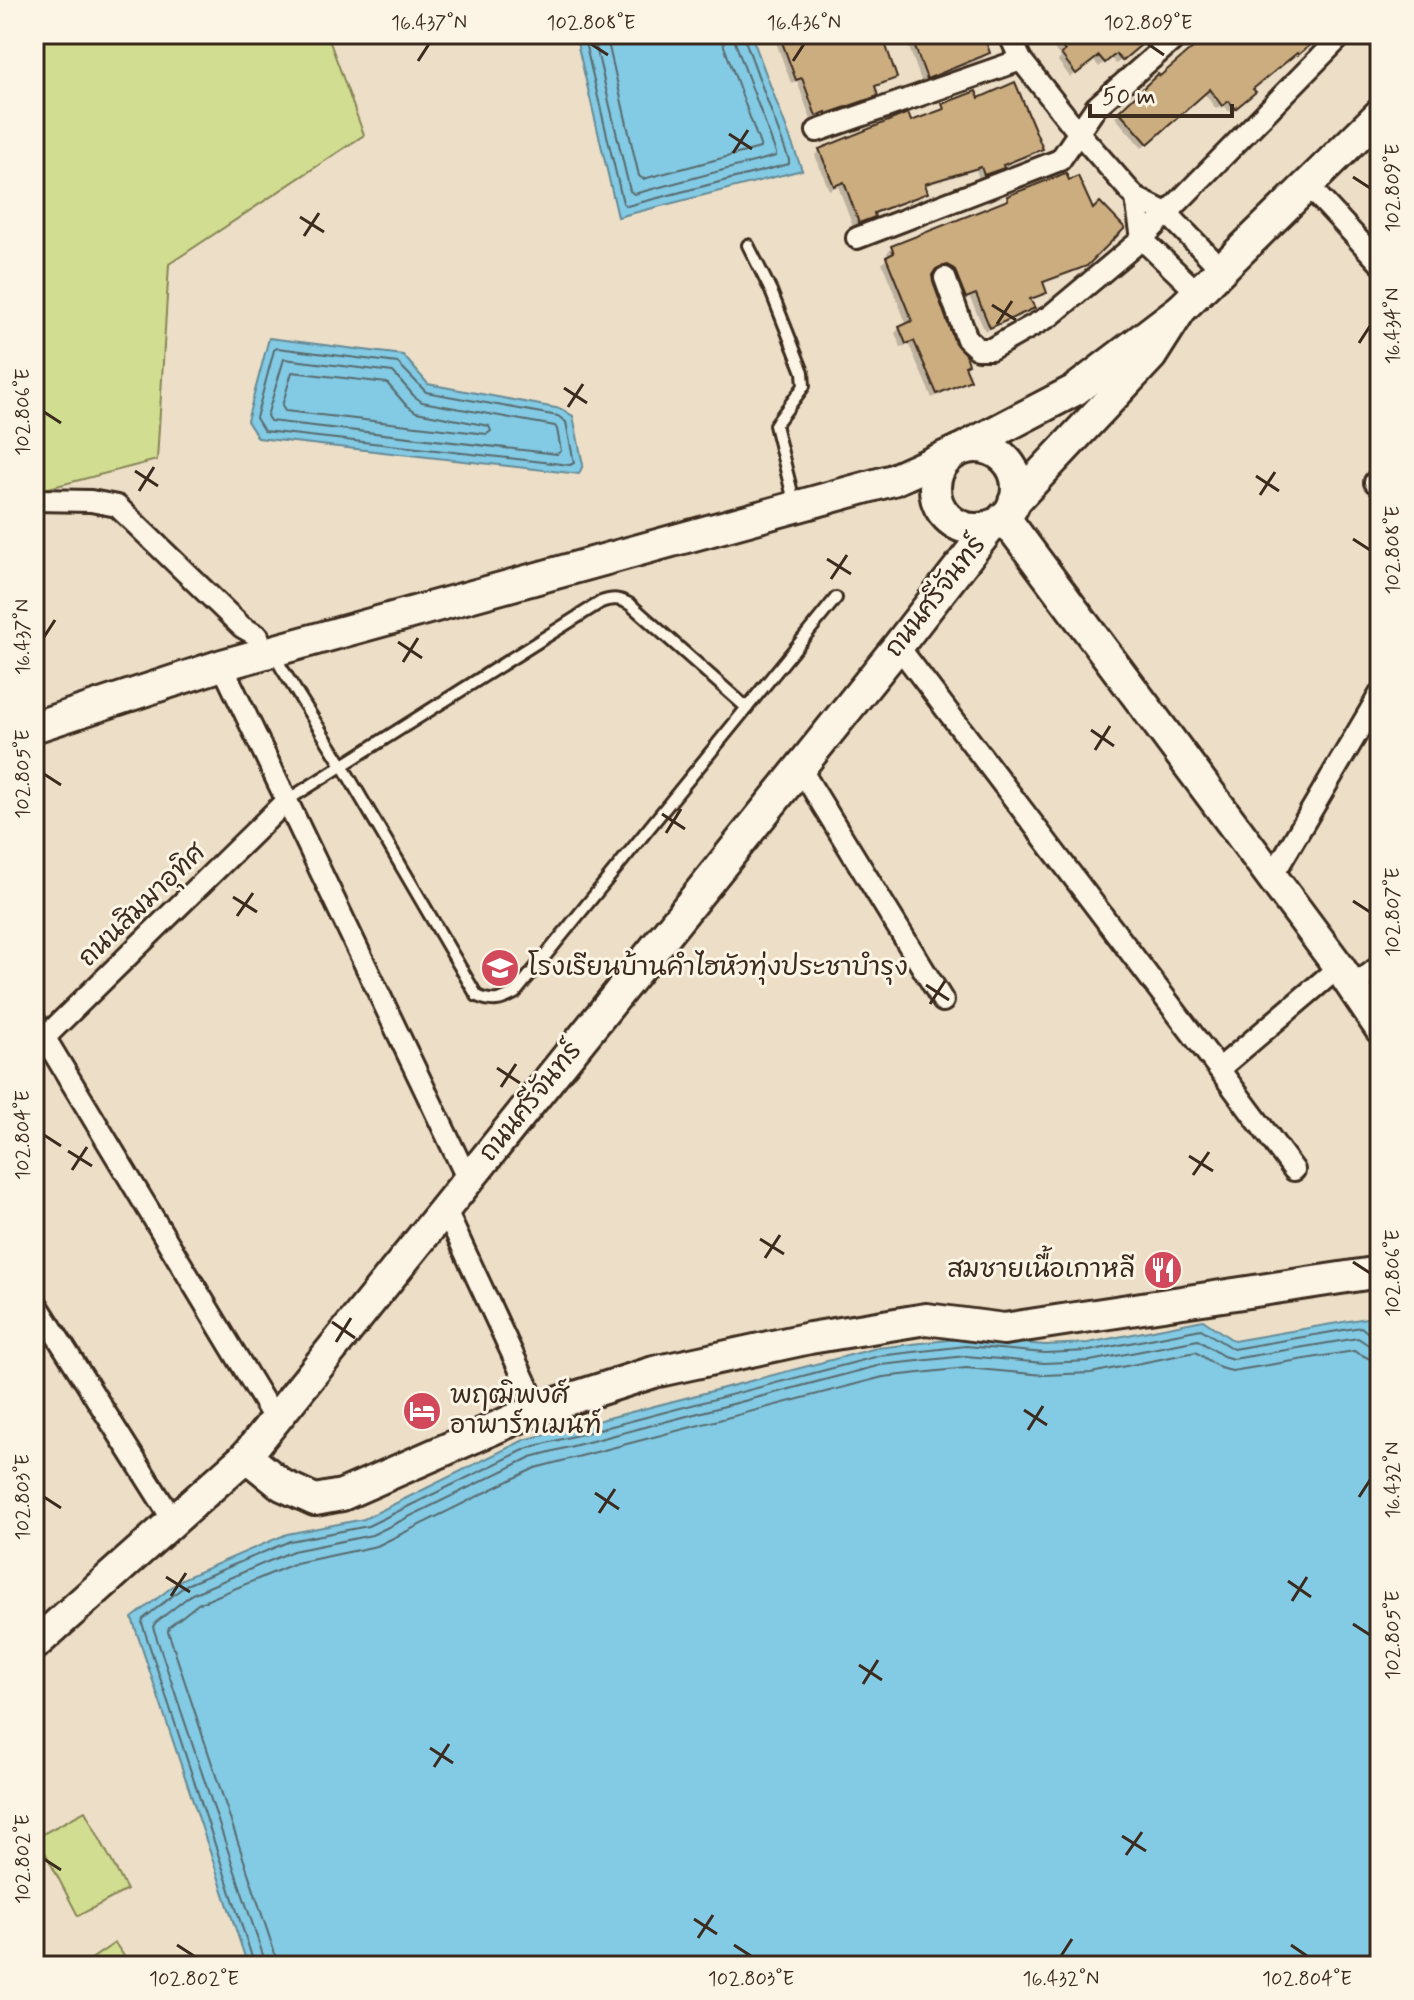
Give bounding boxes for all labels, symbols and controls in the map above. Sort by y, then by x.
text: 16.437°N [391,10,467,37]
text: 102.808°E [547,10,635,37]
text: 16.436°N [767,10,841,37]
text: 102.809°E [1104,10,1192,37]
scale bar [1090,68,1232,118]
text: 50 m [1102,82,1156,113]
text: 102.809°E [1380,144,1407,232]
text: 16.434°N [1380,288,1407,364]
text: 102.806°E [10,368,37,456]
text: 102.808°E [1380,506,1407,594]
street label: ถนนศรีจันทร์ [877,529,994,665]
text: 16.437°N [10,599,37,675]
text: 102.805°E [10,729,37,819]
street label: ถนนสิมมาอุทิศ [72,836,214,975]
text: 102.807°E [1380,867,1407,957]
school or university icon: โรงเรียนบ้านคำไฮหัวทุ่งประชาบำรุง [479,947,521,989]
place label: โรงเรียนบ้านคำไฮหัวทุ่งประชาบำรุง [528,950,908,985]
street label: ถนนศรีจันทร์ [471,1034,590,1169]
text: 102.804°E [10,1090,37,1180]
text: 102.806°E [1380,1229,1407,1317]
place label: สมชายเนื้อเกาหลี [947,1245,1135,1287]
restaurant icon: สมชายเนื้อเกาหลี [1142,1249,1184,1291]
place label: พฤฒิพงศ์ อาพาร์ทเมนท์ [450,1378,601,1443]
hotel icon: พฤฒิพงศ์ อาพาร์ทเมนท์ [401,1390,443,1432]
text: 16.432°N [1380,1442,1407,1518]
text: 102.803°E [10,1454,37,1540]
text: 102.805°E [1380,1590,1407,1680]
text: 102.802°E [10,1814,37,1904]
text: 102.802°E [149,1966,239,1993]
text: 102.803°E [708,1966,794,1993]
text: 16.432°N [1023,1966,1099,1993]
text: 102.804°E [1262,1966,1352,1993]

